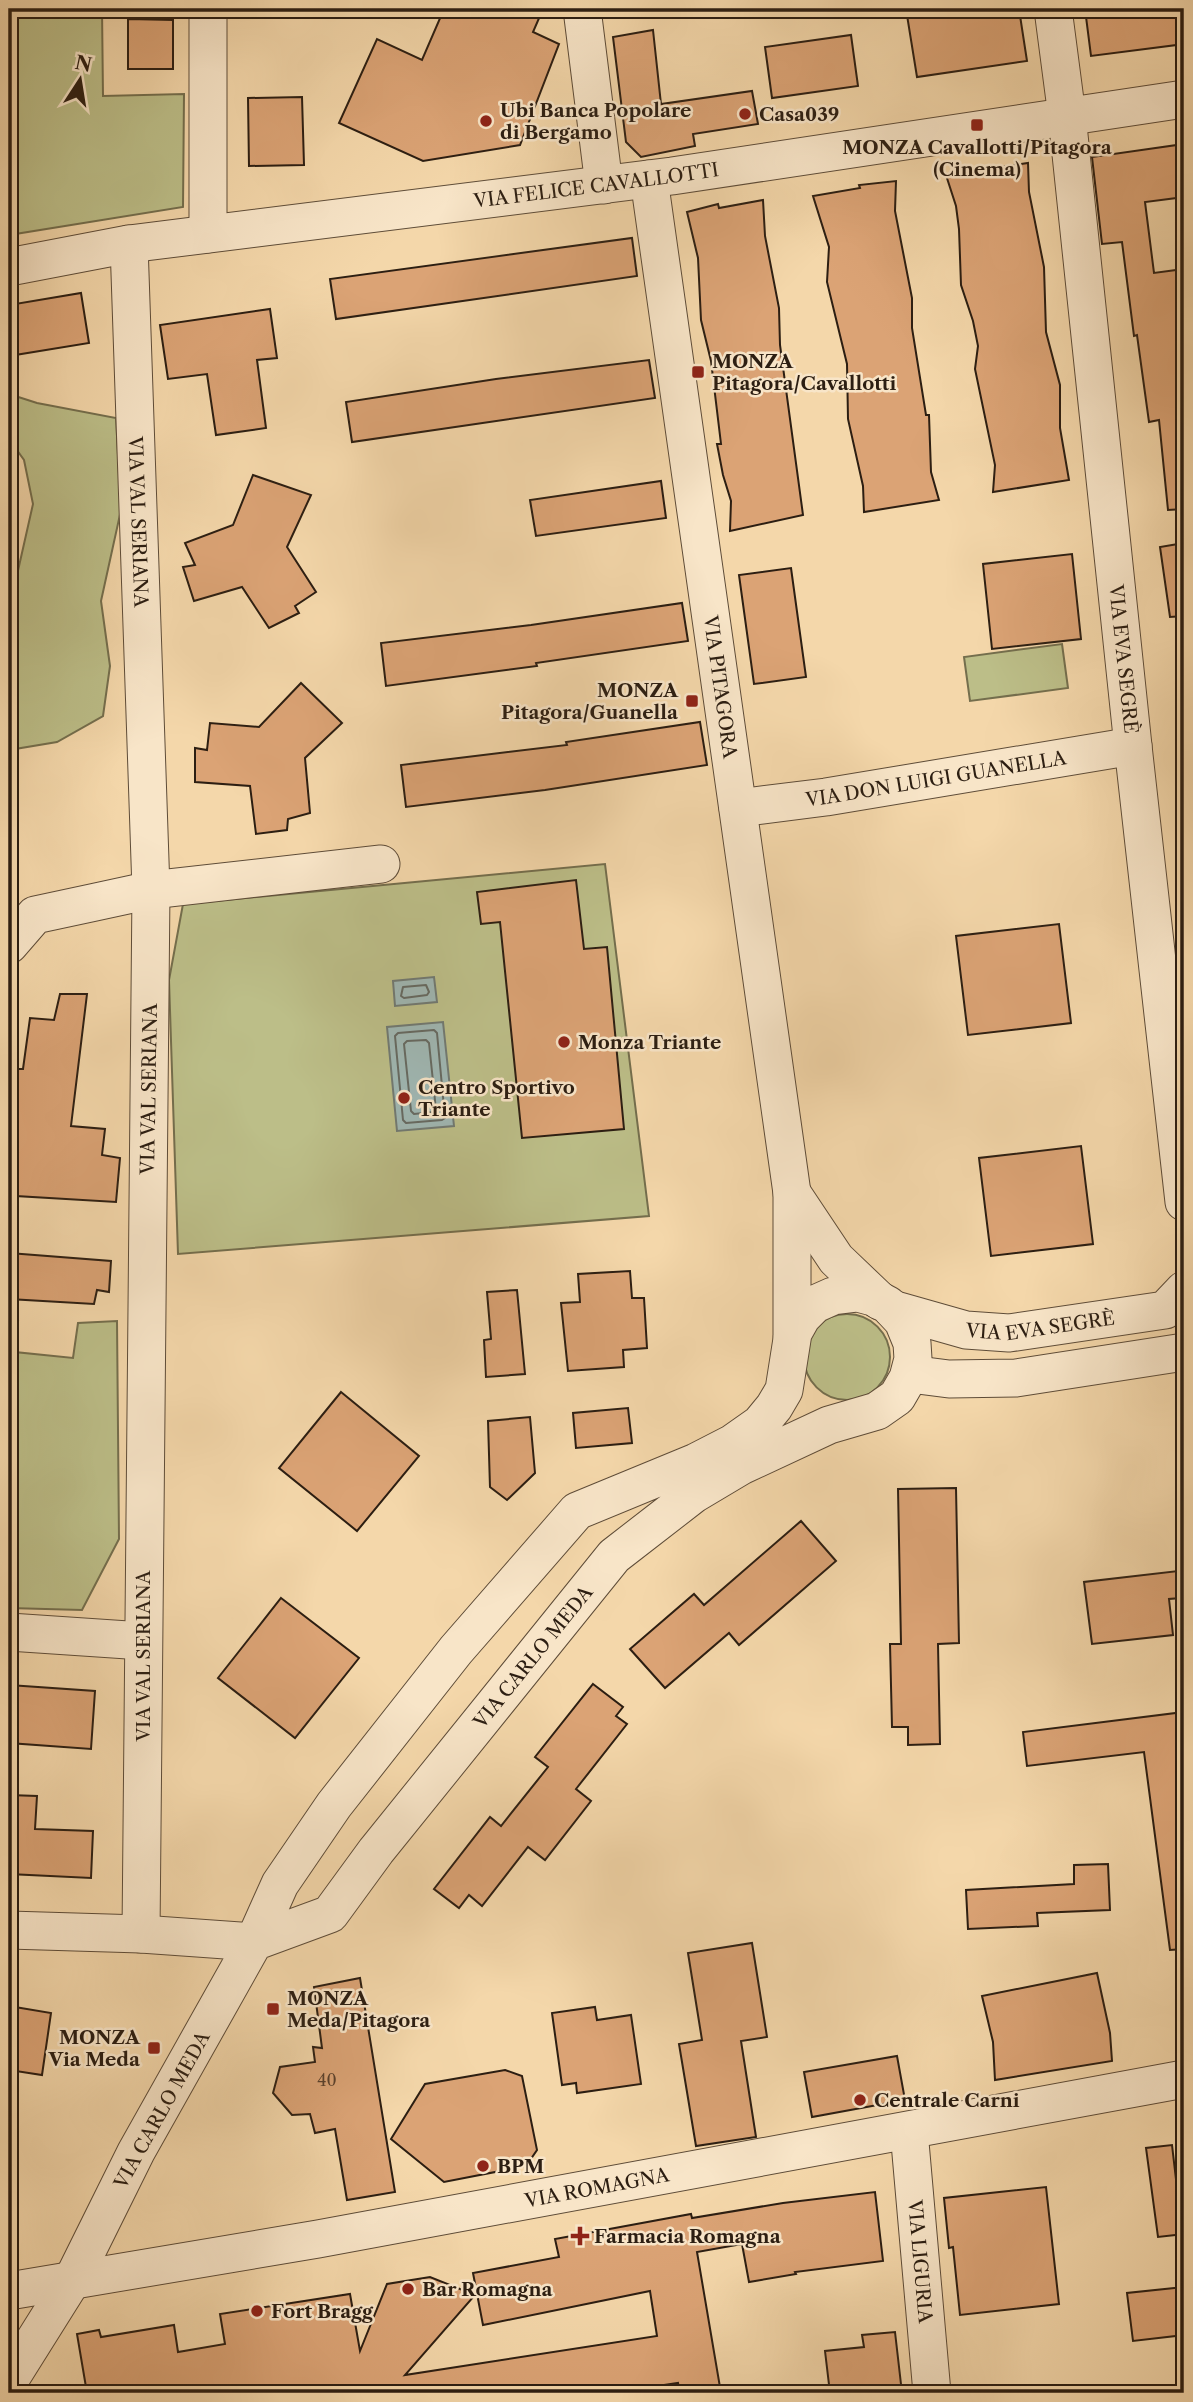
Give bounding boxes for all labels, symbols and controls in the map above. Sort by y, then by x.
north arrow [46,46,116,116]
text: N [73,51,94,77]
place label: Ubi Banca Popolare di Bergamo [500,99,691,144]
place label: Casa039 [759,103,839,126]
marker: Casa039 [737,106,753,122]
marker: Ubi Banca Popolare di Bergamo [478,113,494,129]
marker: MONZA Cavallotti/Pitagora (Cinema) [969,117,985,133]
place label: MONZA Cavallotti/Pitagora (Cinema) [842,136,1113,181]
street label: VIA FELICE CAVALLOTTI [471,158,720,212]
place label: MONZA Pitagora/Cavallotti [712,350,896,395]
marker: MONZA Pitagora/Cavallotti [690,364,706,380]
street label: VIA VAL SERIANA [124,435,153,609]
street label: VIA EVA SEGRÈ [1105,582,1143,735]
street label: VIA PITAGORA [699,613,742,761]
place label: MONZA Pitagora/Guanella [501,679,679,724]
marker: MONZA Pitagora/Guanella [684,693,700,709]
street label: VIA DON LUIGI GUANELLA [803,746,1069,811]
street label: VIA VAL SERIANA [136,1002,162,1176]
place label: Monza Triante [578,1031,721,1054]
marker: Monza Triante [556,1034,572,1050]
place label: Centro Sportivo Triante [418,1076,575,1121]
marker: Centro Sportivo Triante [396,1090,412,1106]
street label: VIA EVA SEGRÈ [964,1306,1116,1345]
street label: VIA VAL SERIANA [132,1569,155,1743]
street label: VIA CARLO MEDA [468,1580,598,1733]
place label: MONZA Meda/Pitagora [287,1987,431,2032]
marker: MONZA Meda/Pitagora [265,2001,281,2017]
place label: MONZA Via Meda [47,2026,141,2071]
street label: VIA CARLO MEDA [109,2026,215,2194]
marker: MONZA Via Meda [146,2040,162,2056]
house number: 40 [317,2070,337,2090]
place label: Centrale Carni [874,2089,1020,2112]
marker: Centrale Carni [852,2092,868,2108]
place label: BPM [497,2155,544,2178]
marker: BPM [475,2158,491,2174]
street label: VIA ROMAGNA [522,2163,672,2212]
street label: VIA LIGURIA [903,2198,937,2325]
place label: Farmacia Romagna [594,2225,782,2248]
marker: Farmacia Romagna [572,2228,588,2244]
place label: Bar Romagna [422,2278,554,2301]
marker: Bar Romagna [400,2281,416,2297]
place label: Fort Bragg [271,2300,374,2323]
marker: Fort Bragg [249,2303,265,2319]

